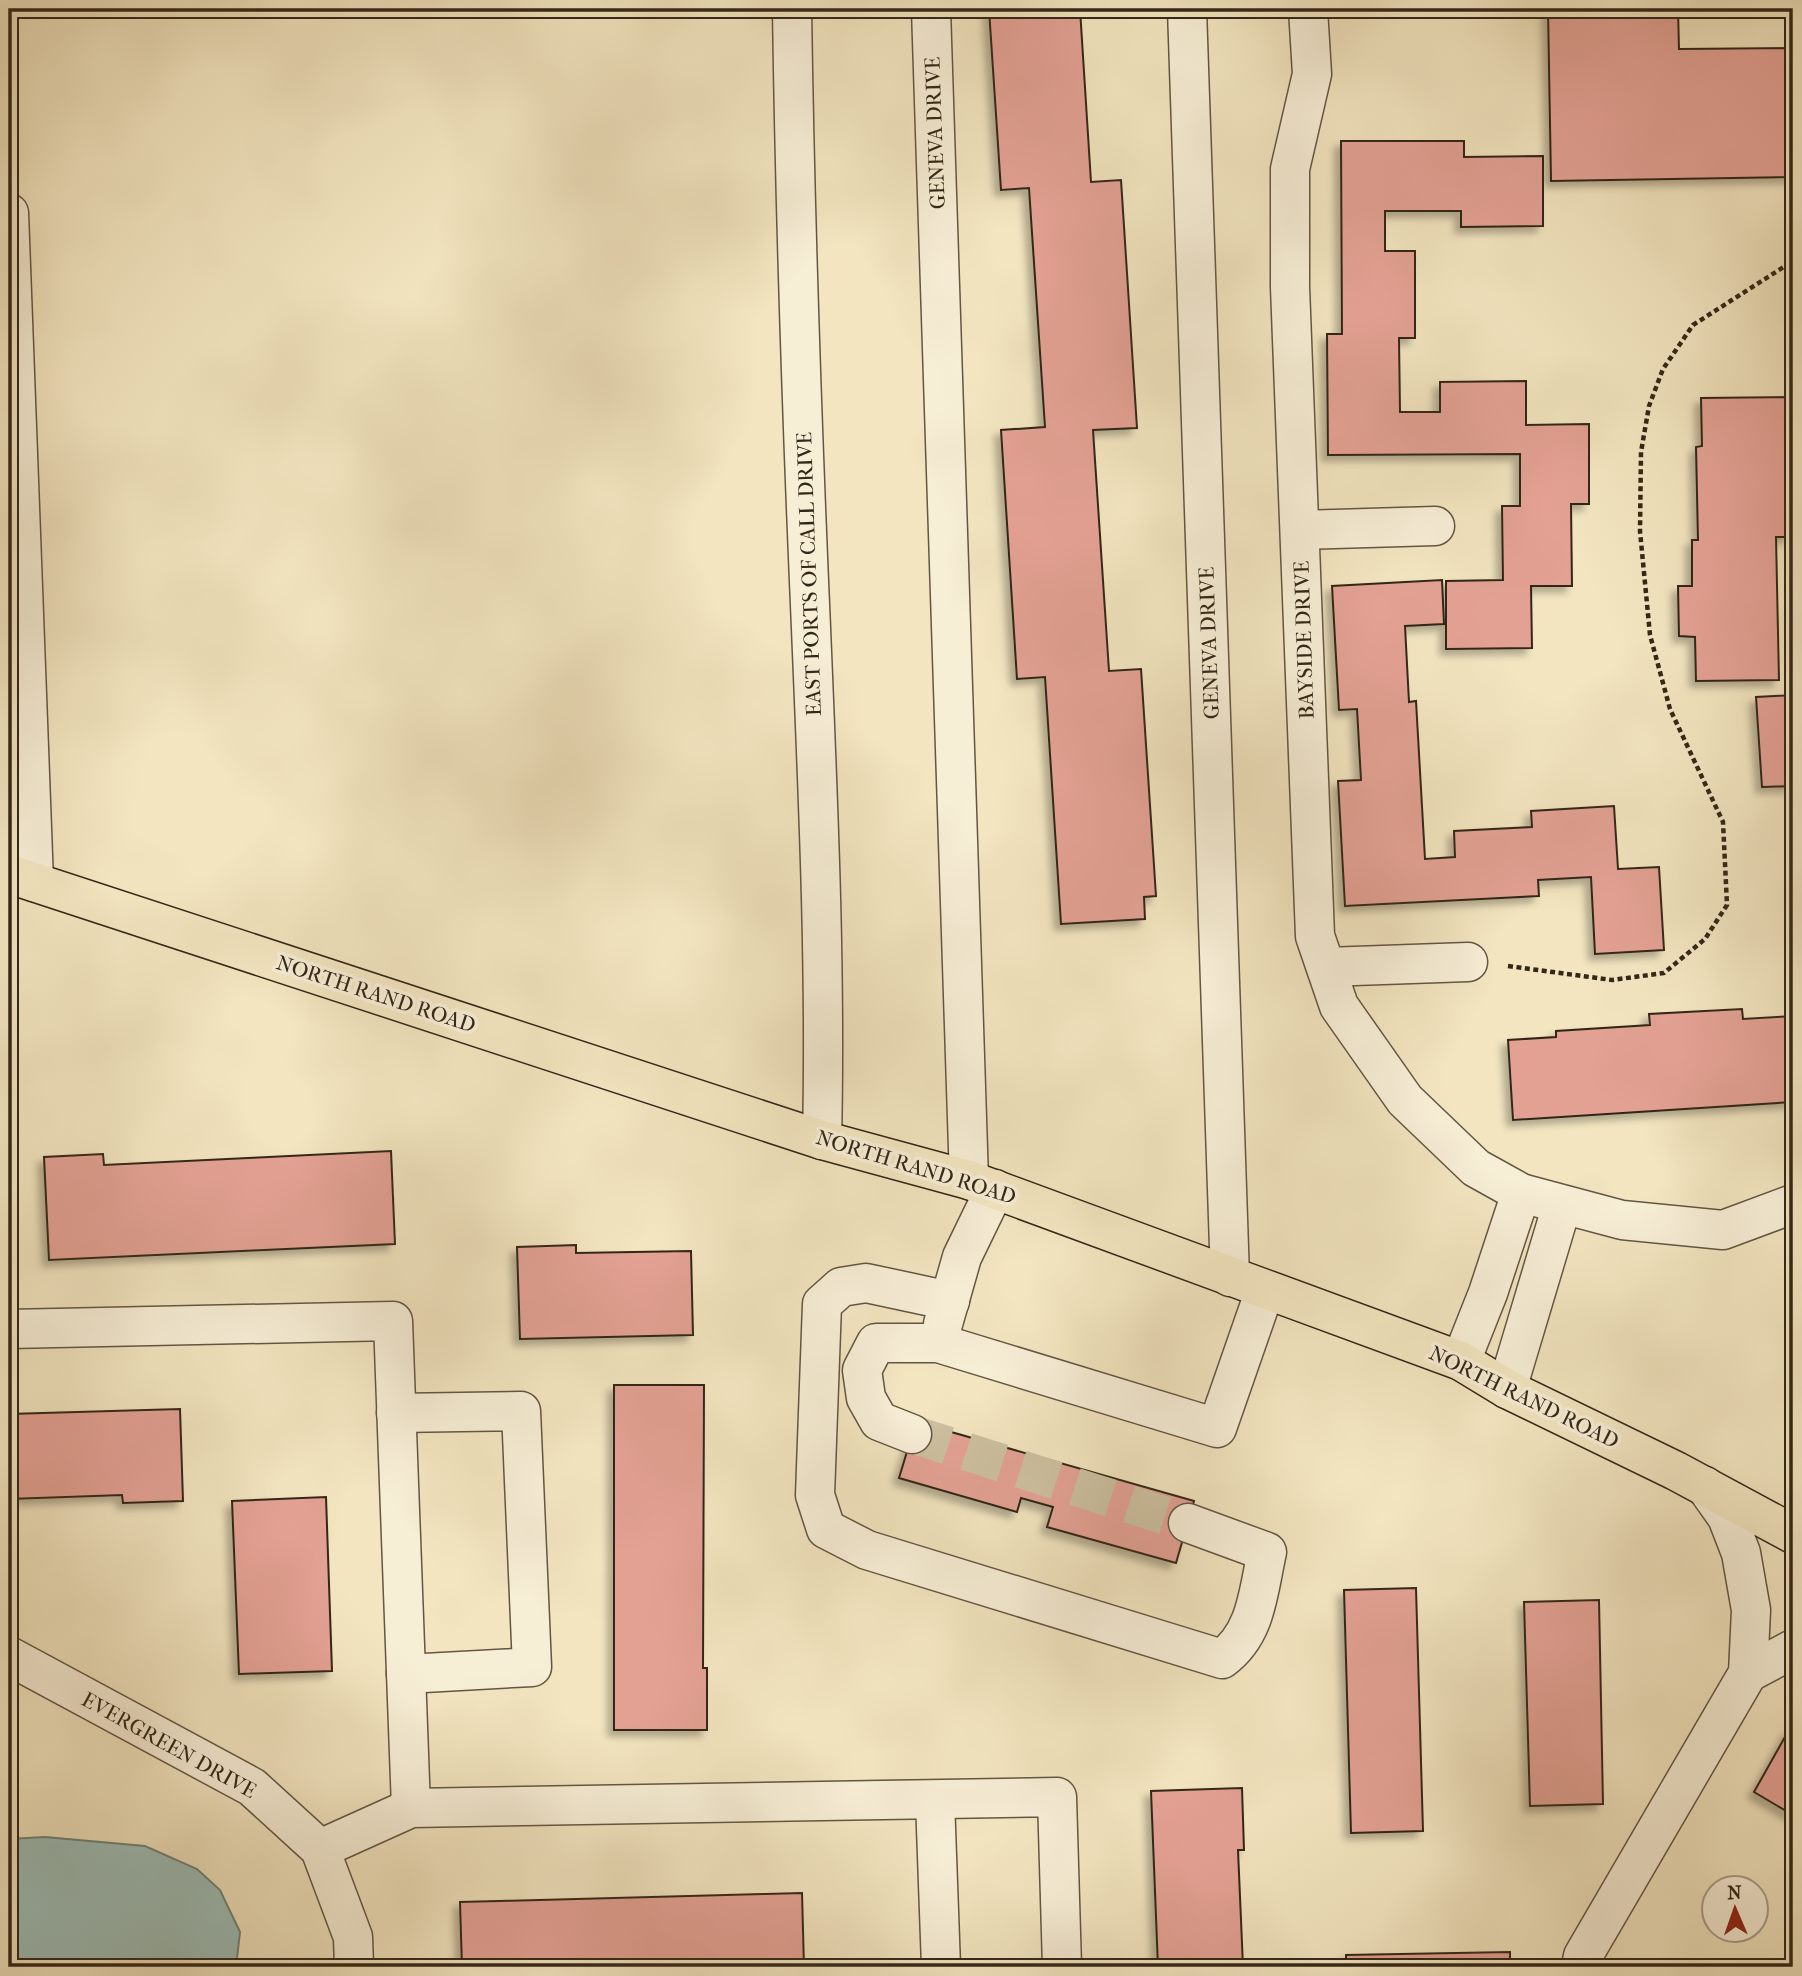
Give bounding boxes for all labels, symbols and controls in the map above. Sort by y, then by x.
street label: GENEVA DRIVE [920,56,950,210]
street label: EAST PORTS OF CALL DRIVE [792,431,826,717]
street label: BAYSIDE DRIVE [1289,560,1319,720]
street label: GENEVA DRIVE [1194,566,1224,720]
street label: NORTH RAND ROAD [274,950,478,1038]
street label: NORTH RAND ROAD [813,1125,1019,1209]
street label: NORTH RAND ROAD [1425,1341,1623,1453]
street label: EVERGREEN DRIVE [78,1687,261,1803]
north arrow [1700,1874,1770,1944]
text: N [1727,1882,1743,1904]

